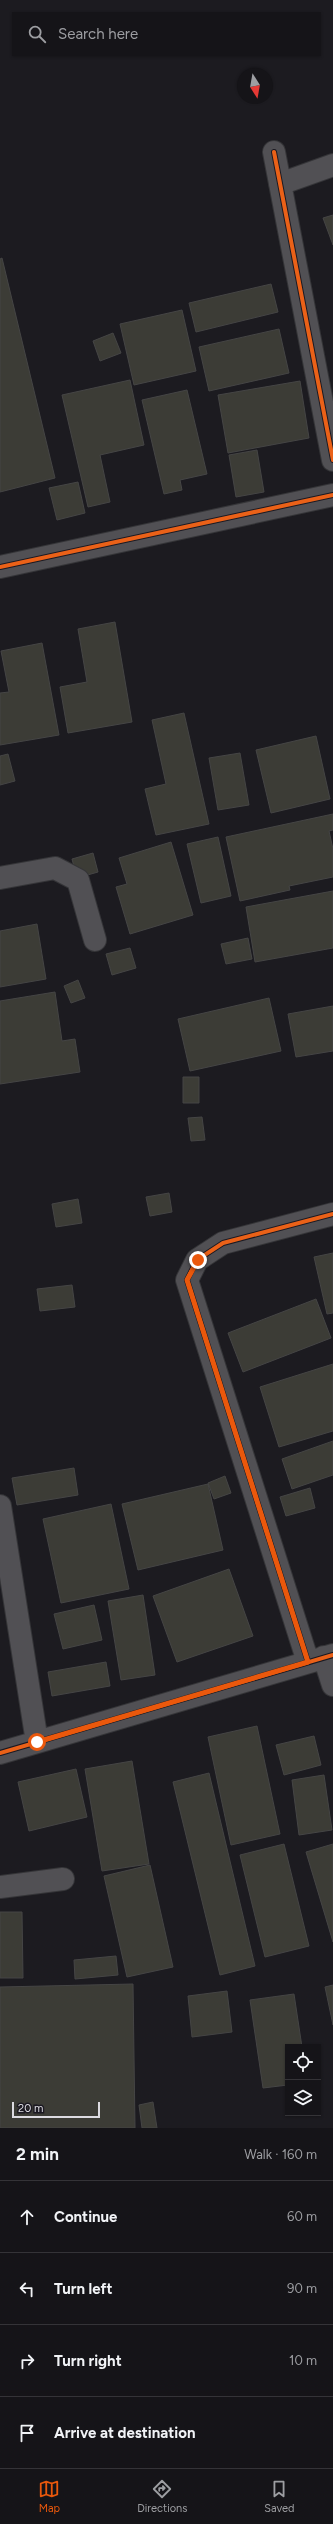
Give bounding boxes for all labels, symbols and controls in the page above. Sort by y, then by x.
search box [12,12,321,56]
icon: search [26,23,48,45]
text: Search here [58,25,138,43]
north arrow [237,68,273,104]
route end [189,1251,207,1269]
route start [28,1733,46,1751]
map controls [285,2044,321,2116]
button: locate [285,2044,321,2080]
button: layers [285,2080,321,2116]
scale bar [12,2100,100,2119]
text: 20 m [18,2102,43,2115]
text: 2 min [16,2144,59,2164]
text: Walk · 160 m [244,2147,317,2162]
icon: ahead [16,2206,38,2228]
text: Continue [54,2208,117,2226]
text: 60 m [287,2209,317,2224]
icon: left [16,2278,38,2300]
text: Turn left [54,2280,112,2298]
text: 90 m [287,2281,317,2296]
icon: right [16,2350,38,2372]
text: Turn right [54,2352,122,2370]
text: 10 m [289,2353,317,2368]
icon: arrive [16,2422,38,2444]
text: Arrive at destination [54,2424,195,2442]
tab: Map [38,2478,60,2515]
tab: Directions [137,2478,187,2515]
tab: Saved [264,2478,295,2515]

